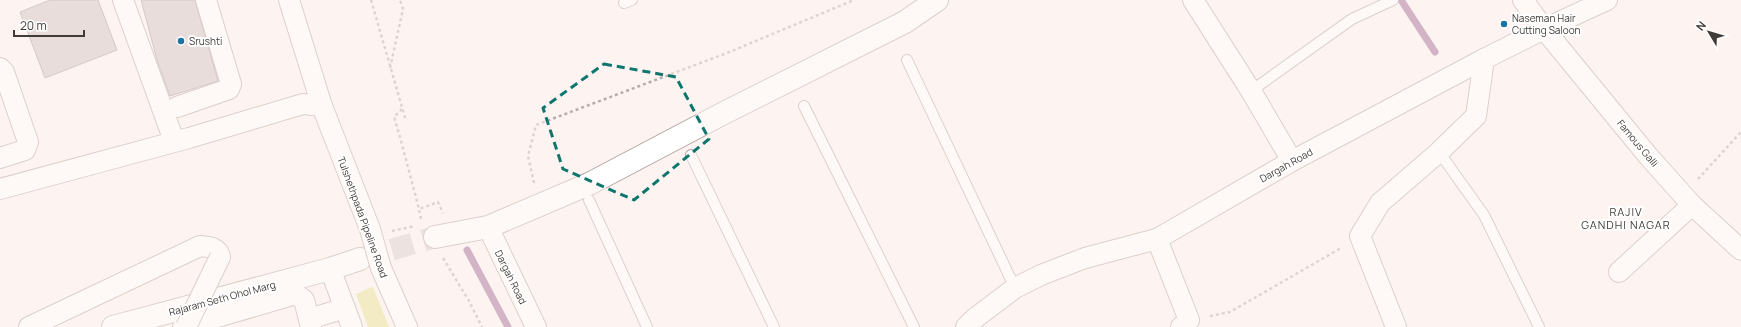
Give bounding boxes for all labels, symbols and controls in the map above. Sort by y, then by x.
place label: Naseman Hair Cutting Saloon [1512,11,1581,37]
scale bar [14,12,84,38]
north arrow [1689,12,1729,52]
text: 20 m [20,17,47,34]
text: N [1692,18,1709,33]
marker: Naseman Hair Cutting Saloon [1499,19,1509,29]
place label: Srushti [189,34,222,48]
marker: Srushti [176,36,186,46]
street label: Famous Galli [1614,116,1662,170]
street label: Dargah Road [1257,145,1315,185]
street label: Tulshethpada Pipeline Road [335,154,391,280]
district label: RAJIV GANDHI NAGAR [1581,204,1671,232]
street label: Dargah Road [492,248,530,307]
street label: Rajaram Seth Ohol Marg [167,277,277,319]

